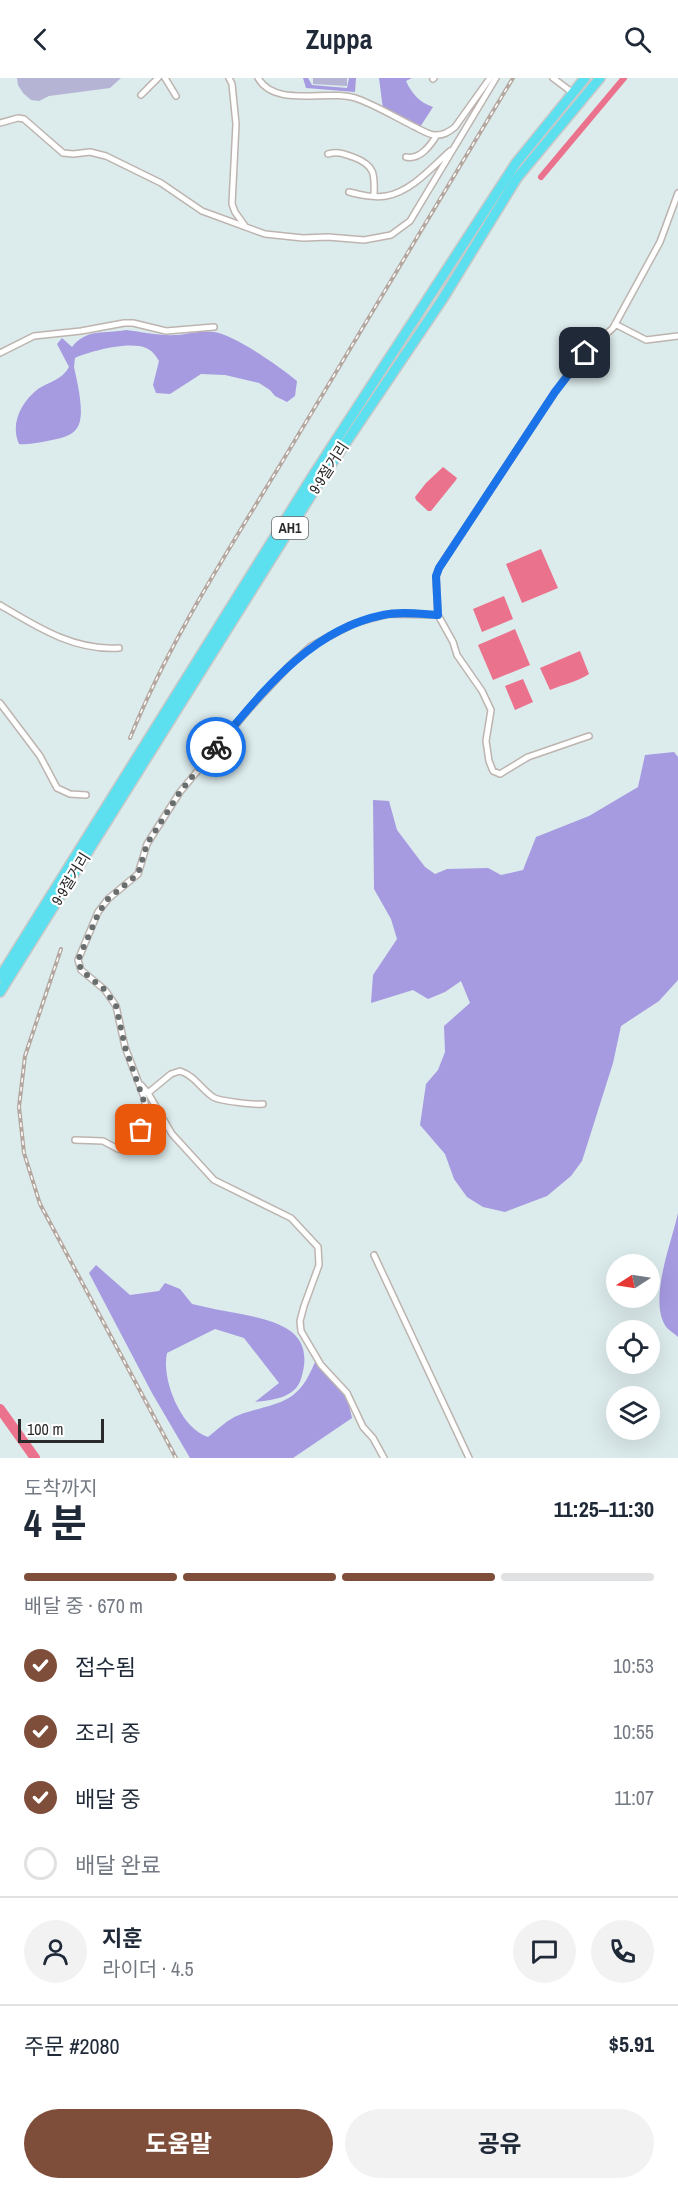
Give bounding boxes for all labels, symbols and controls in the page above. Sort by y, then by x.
text: Zuppa [306,21,372,57]
icon: back [24,23,57,56]
icon: search [621,23,654,56]
pin [559,327,610,378]
icon: home [568,336,601,369]
street label: 9·9절거리 [304,437,353,498]
road number: AH1 [272,517,308,539]
courier [186,717,246,777]
icon: bike [200,731,233,764]
street label: 9·9절거리 [46,848,95,909]
pin [115,1104,166,1155]
icon: bag [124,1113,157,1146]
north arrow [606,1254,660,1308]
map controls [606,1254,660,1440]
button: locate [606,1320,660,1374]
button: layers [606,1386,660,1440]
scale bar [18,1416,104,1444]
text: 100 m [27,1418,63,1440]
text: 도착까지 [24,1474,98,1501]
text: 11:25–11:30 [554,1494,654,1524]
text: 4 분 [24,1497,87,1549]
text: 배달 중 · 670 m [24,1592,143,1619]
icon: check [24,1649,57,1682]
text: 접수됨 [75,1652,136,1682]
text: 10:53 [613,1652,654,1679]
icon: check [24,1715,57,1748]
text: 조리 중 [75,1718,141,1748]
text: 10:55 [613,1718,654,1745]
icon: check [24,1781,57,1814]
text: 배달 중 [75,1784,141,1814]
text: 11:07 [614,1784,654,1811]
text: 배달 완료 [75,1850,161,1880]
button: person [24,1920,87,1983]
button: chat [513,1920,576,1983]
button: phone [591,1920,654,1983]
text: 지훈 [102,1923,142,1953]
text: 라이더 · 4.5 [102,1955,194,1982]
text: $5.91 [609,2029,654,2059]
text: 주문 #2080 [24,2031,120,2061]
button: 도움말 [24,2109,333,2178]
button: 공유 [345,2109,654,2178]

